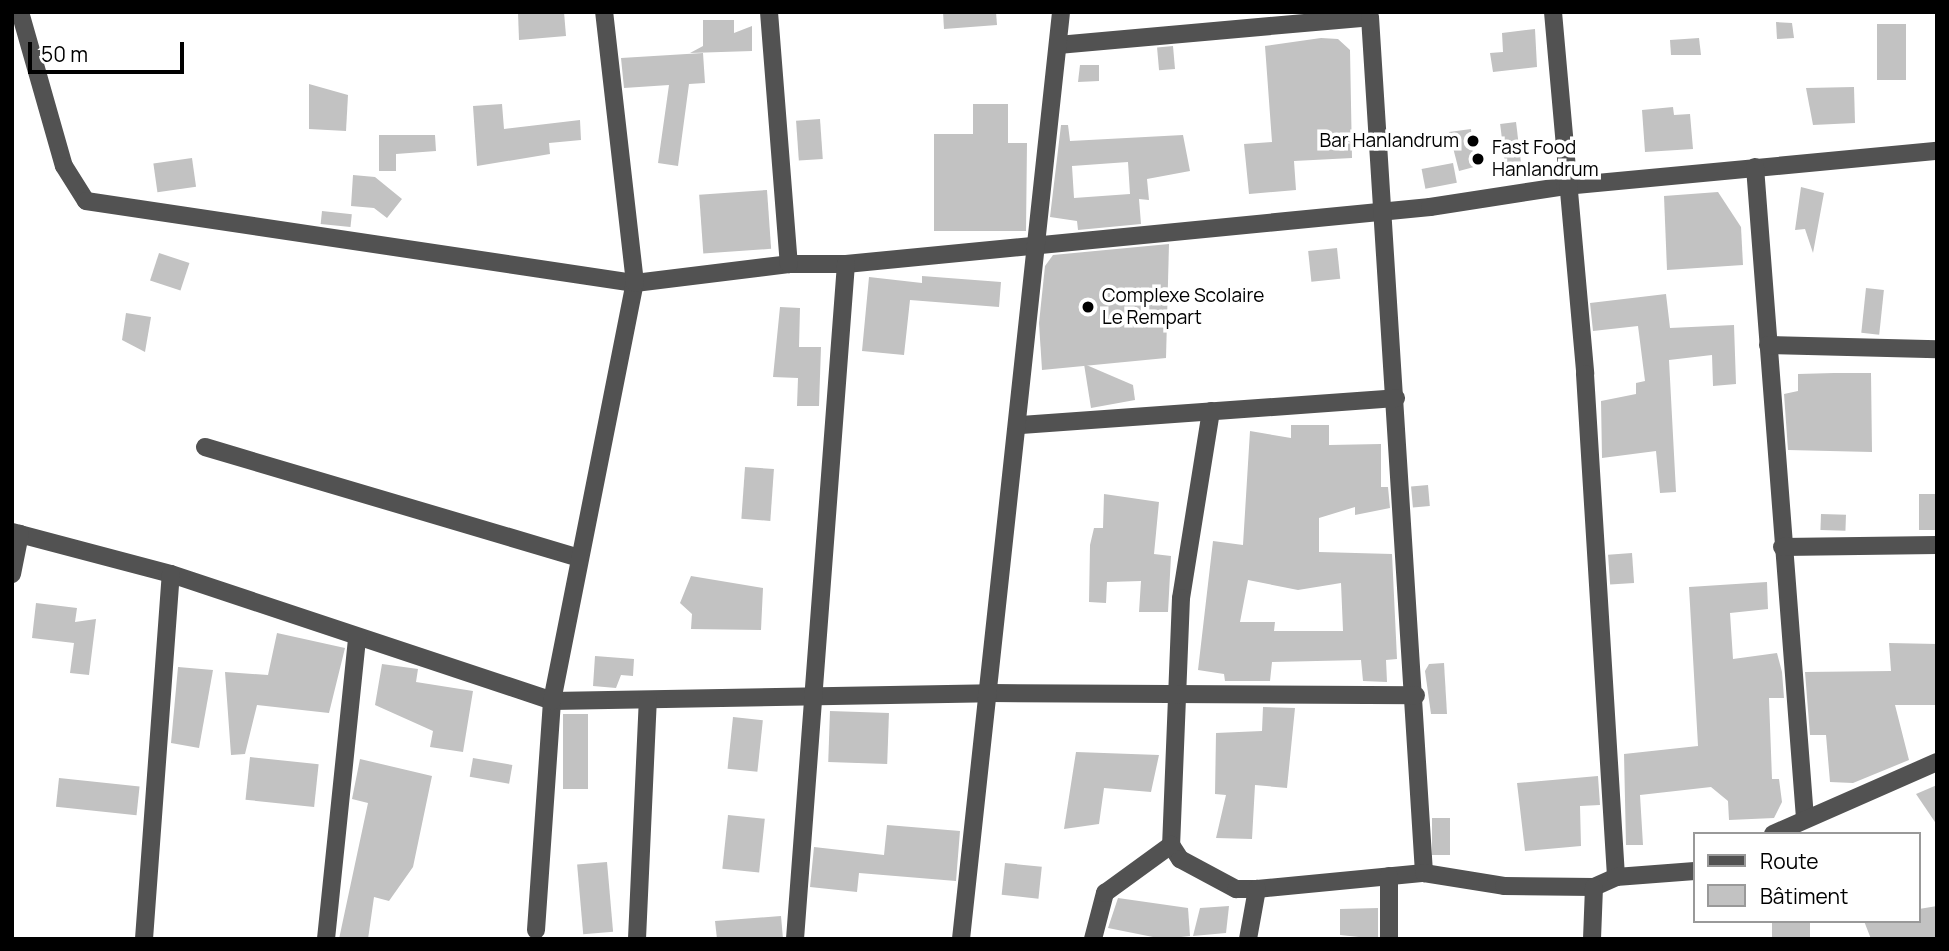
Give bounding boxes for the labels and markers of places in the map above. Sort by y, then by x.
place label: Bar Hanlandrum [1320,130,1459,152]
marker: Bar Hanlandrum [1465,133,1481,149]
place label: Fast Food Hanlandrum [1492,137,1599,181]
marker: Fast Food Hanlandrum [1470,151,1486,167]
place label: Complexe Scolaire Le Rempart [1102,285,1264,329]
marker: Complexe Scolaire Le Rempart [1080,299,1096,315]

